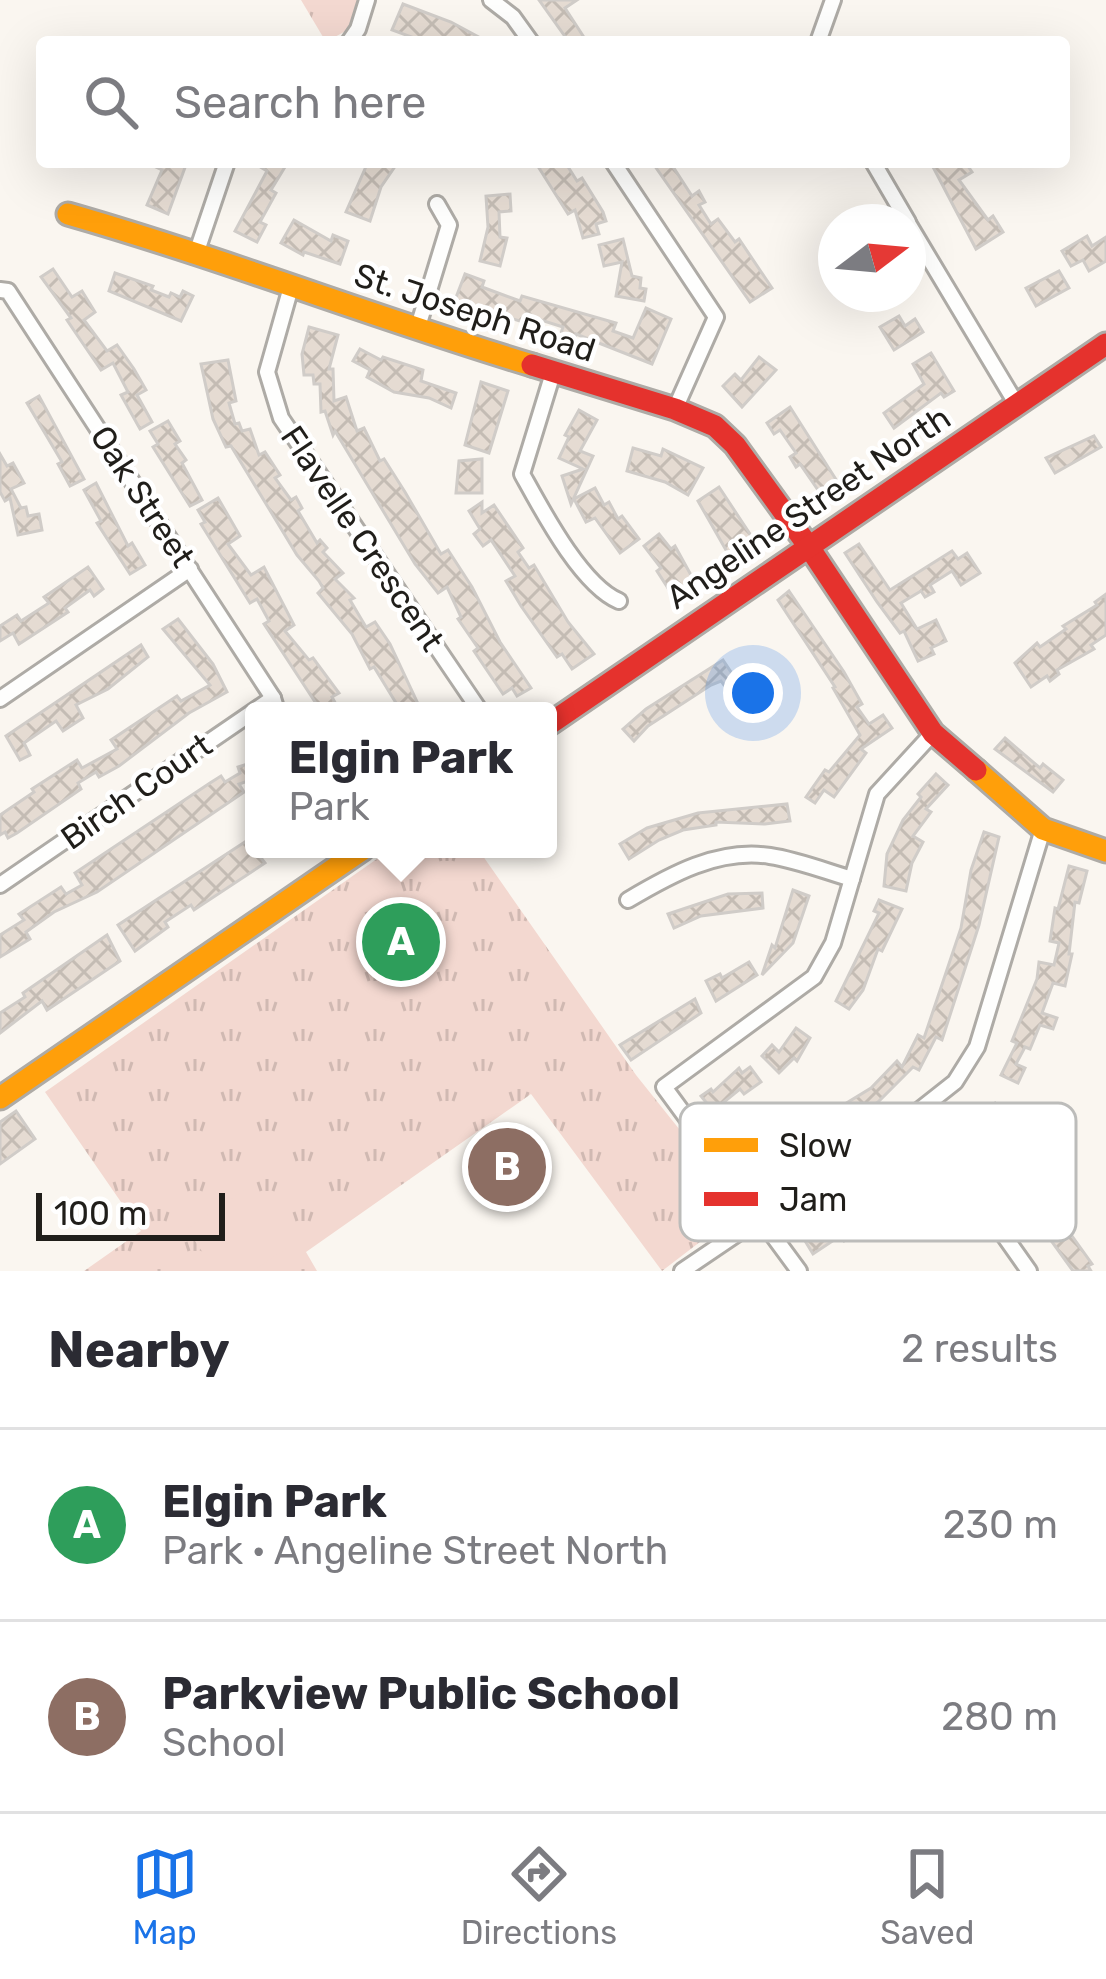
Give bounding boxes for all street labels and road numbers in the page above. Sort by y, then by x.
street label: St. Joseph Road [349,255,600,370]
street label: Angeline Street North [659,398,958,617]
street label: Oak Street [82,418,203,574]
street label: Flavelle Crescent [273,418,452,658]
street label: Birch Court [53,725,219,858]

